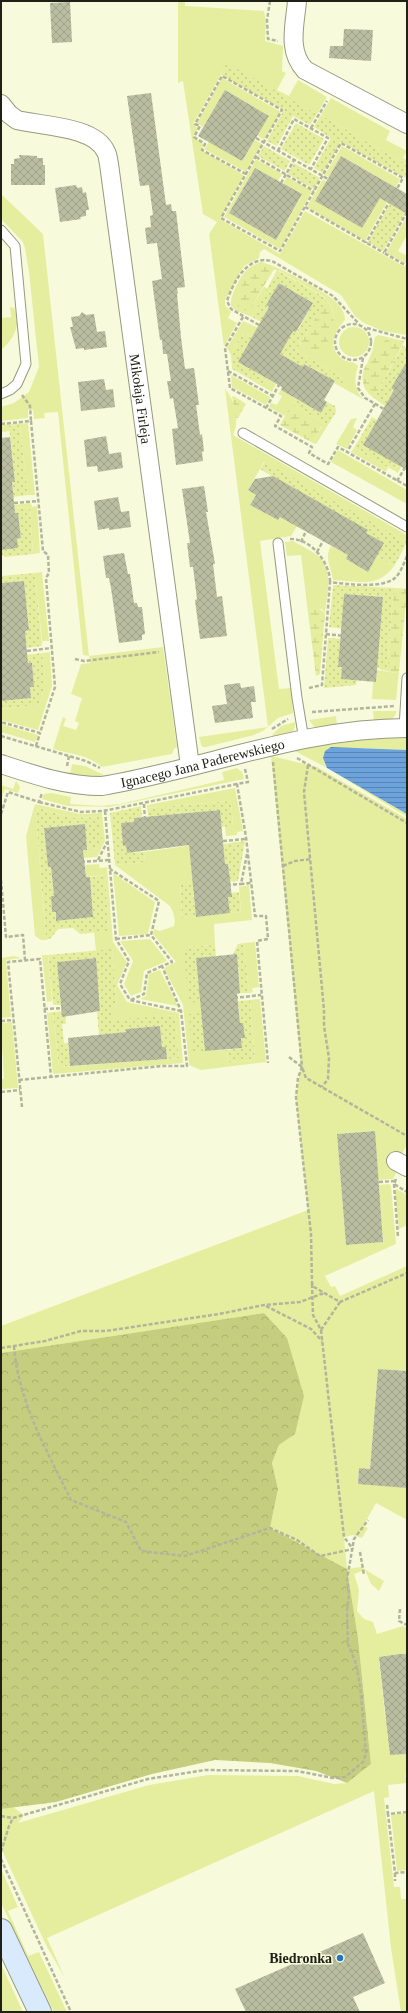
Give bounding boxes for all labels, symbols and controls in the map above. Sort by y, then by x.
street label: Mikołaja Firleja [127,353,154,446]
street label: Ignacego Jana Paderewskiego [119,736,286,790]
place label: Biedronka [269,1951,332,1966]
marker: Biedronka [335,1953,345,1963]

